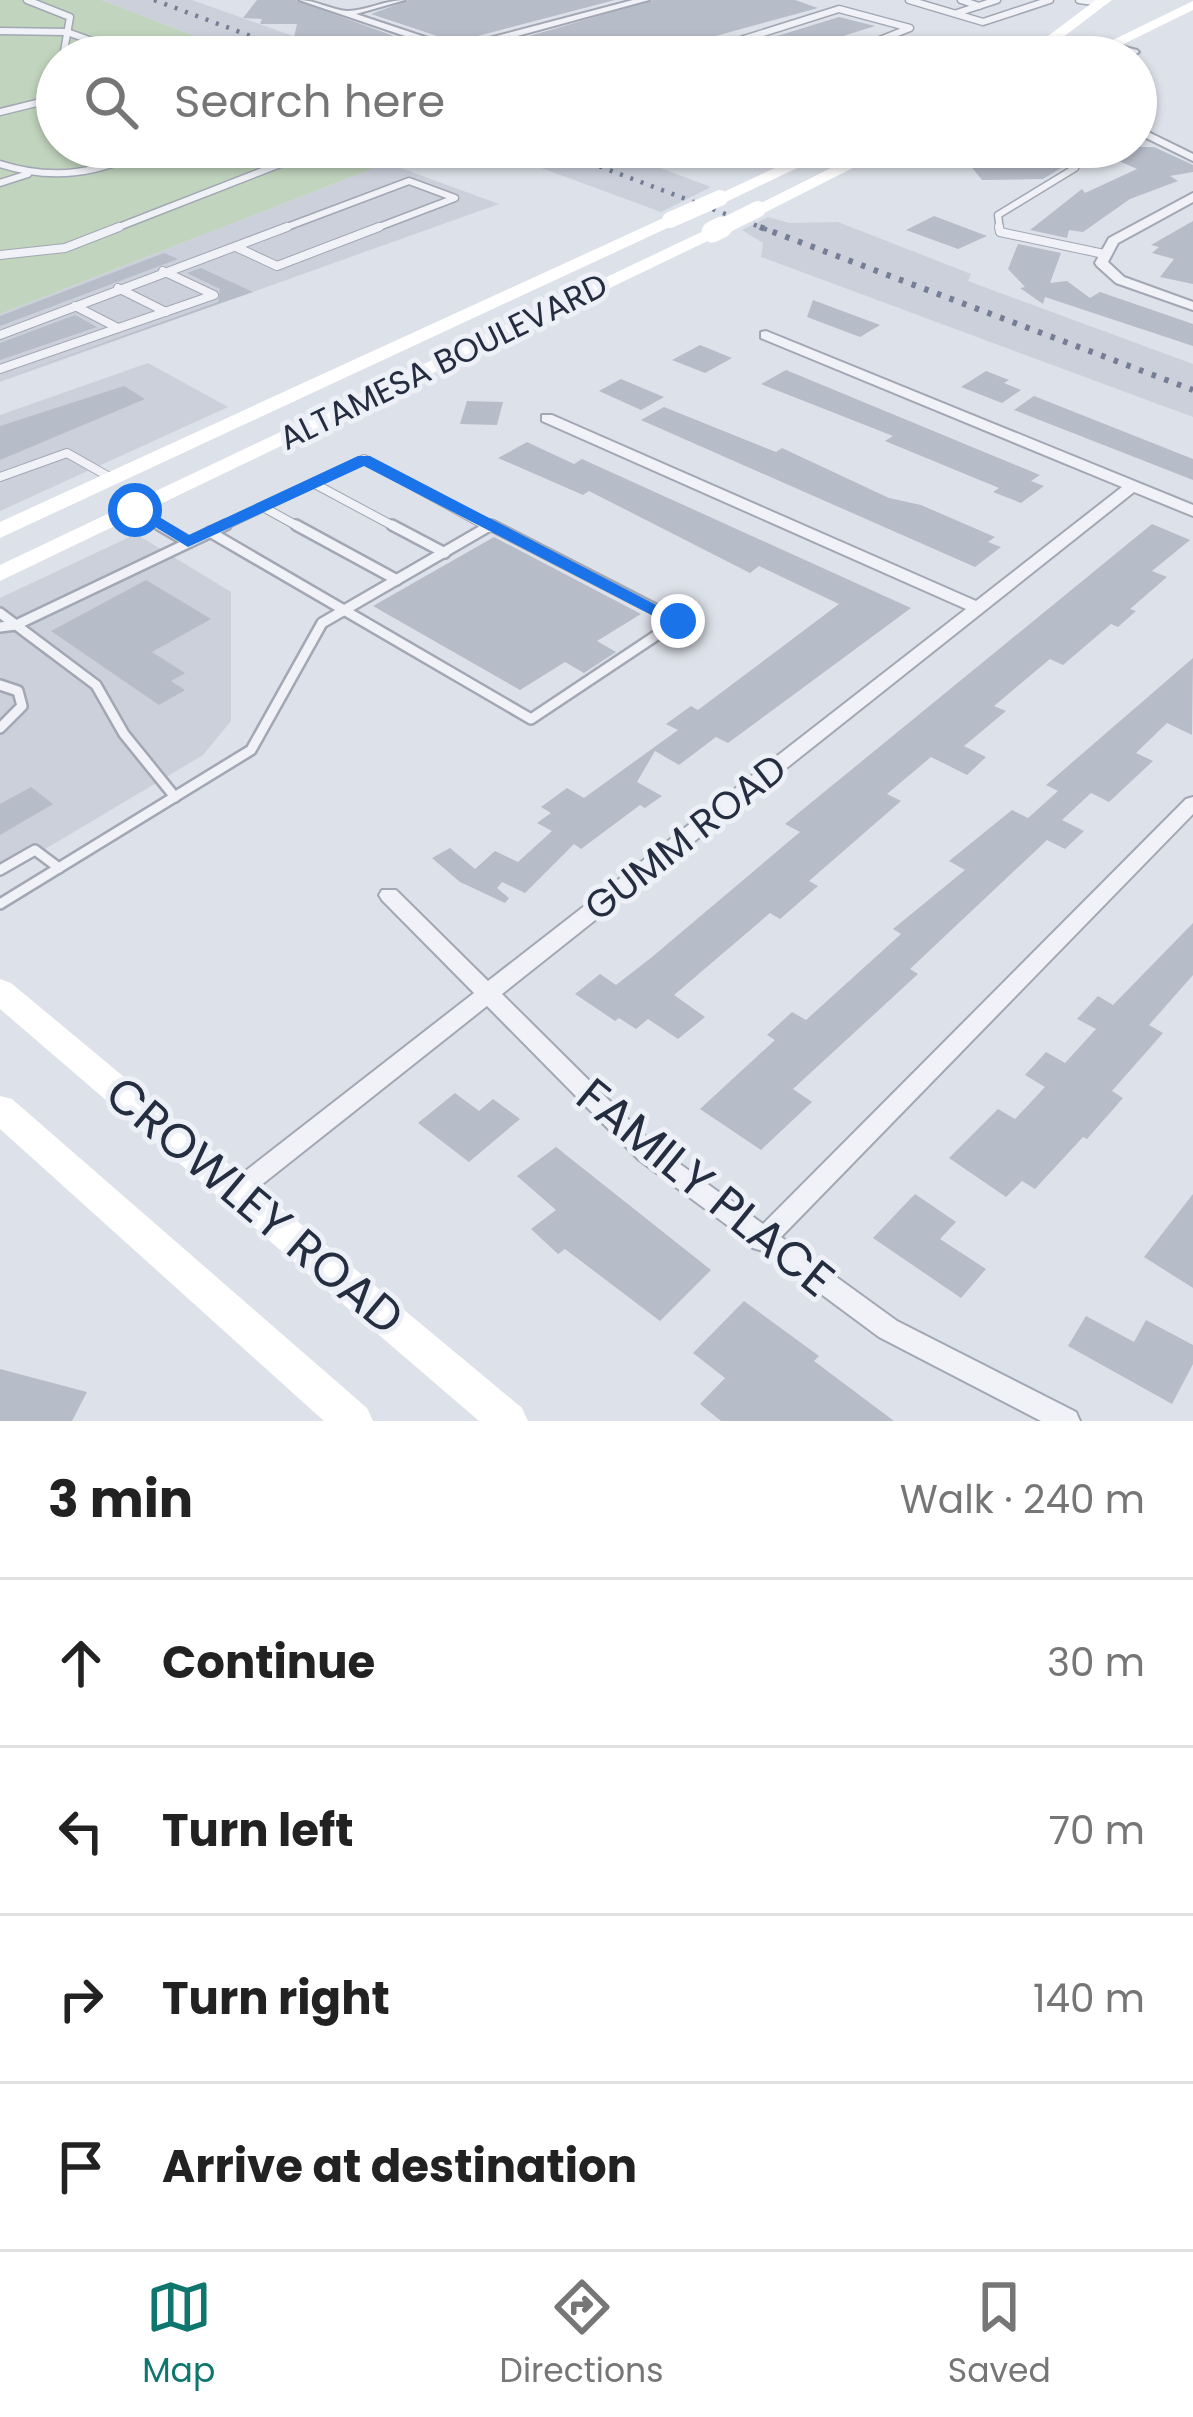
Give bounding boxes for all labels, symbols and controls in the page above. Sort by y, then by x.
search box [36,36,1157,168]
icon: search [78,69,144,135]
text: Search here [174,70,445,133]
street label: ALTAMESA BOULEVARD [271,261,615,461]
route start [108,483,162,537]
route end [651,594,705,648]
street label: GUMM ROAD [573,741,798,934]
street label: CROWLEY ROAD [91,1061,418,1350]
street label: FAMILY PLACE [563,1063,849,1312]
text: 3 min [48,1463,193,1535]
text: Walk · 240 m [900,1472,1145,1527]
icon: ahead [48,1630,114,1696]
text: Continue [162,1631,375,1694]
text: 30 m [1047,1635,1145,1690]
icon: left [48,1798,114,1864]
text: Turn left [162,1799,354,1862]
text: 70 m [1049,1803,1145,1858]
icon: right [48,1966,114,2032]
text: Turn right [162,1967,390,2030]
text: 140 m [1033,1971,1145,2026]
icon: arrive [48,2134,114,2200]
text: Arrive at destination [162,2135,637,2198]
tab: Map [142,2274,215,2396]
tab: Directions [500,2274,663,2396]
tab: Saved [948,2274,1051,2396]

